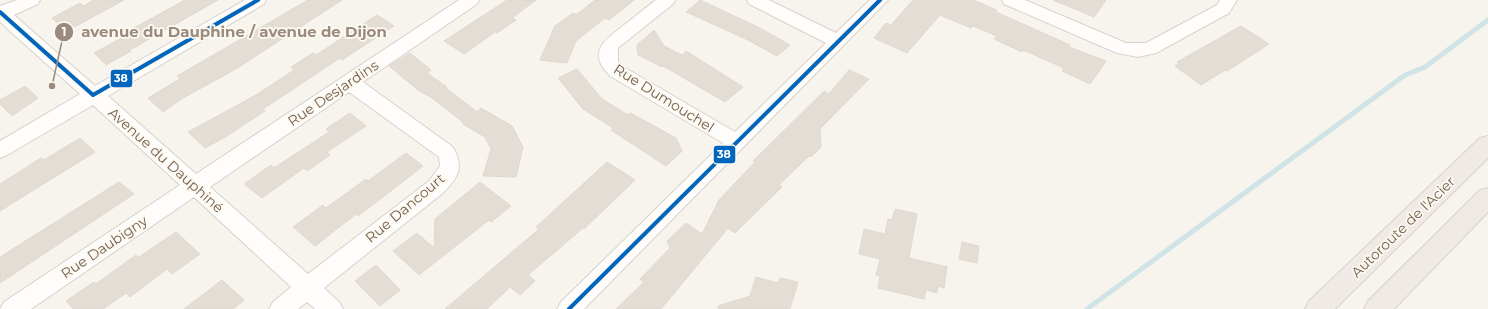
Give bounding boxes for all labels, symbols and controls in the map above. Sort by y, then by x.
callout: avenue du Dauphine / avenue de Dijon [54,18,395,45]
text: avenue du Dauphine / avenue de Dijon [81,22,387,41]
text: 1 [62,24,66,39]
street label: Rue Desjardins [284,56,382,130]
street label: Rue Dumouchel [610,60,718,136]
line badge: 38 [110,69,133,88]
text: 38 [113,71,128,85]
street label: Avenue du Dauphiné [105,103,227,217]
line badge: 38 [713,145,736,164]
text: 38 [716,147,731,161]
street label: Rue Dancourt [362,169,449,247]
street label: Autoroute de l'Acier [1347,172,1459,281]
street label: Rue Daubigny [57,211,151,283]

